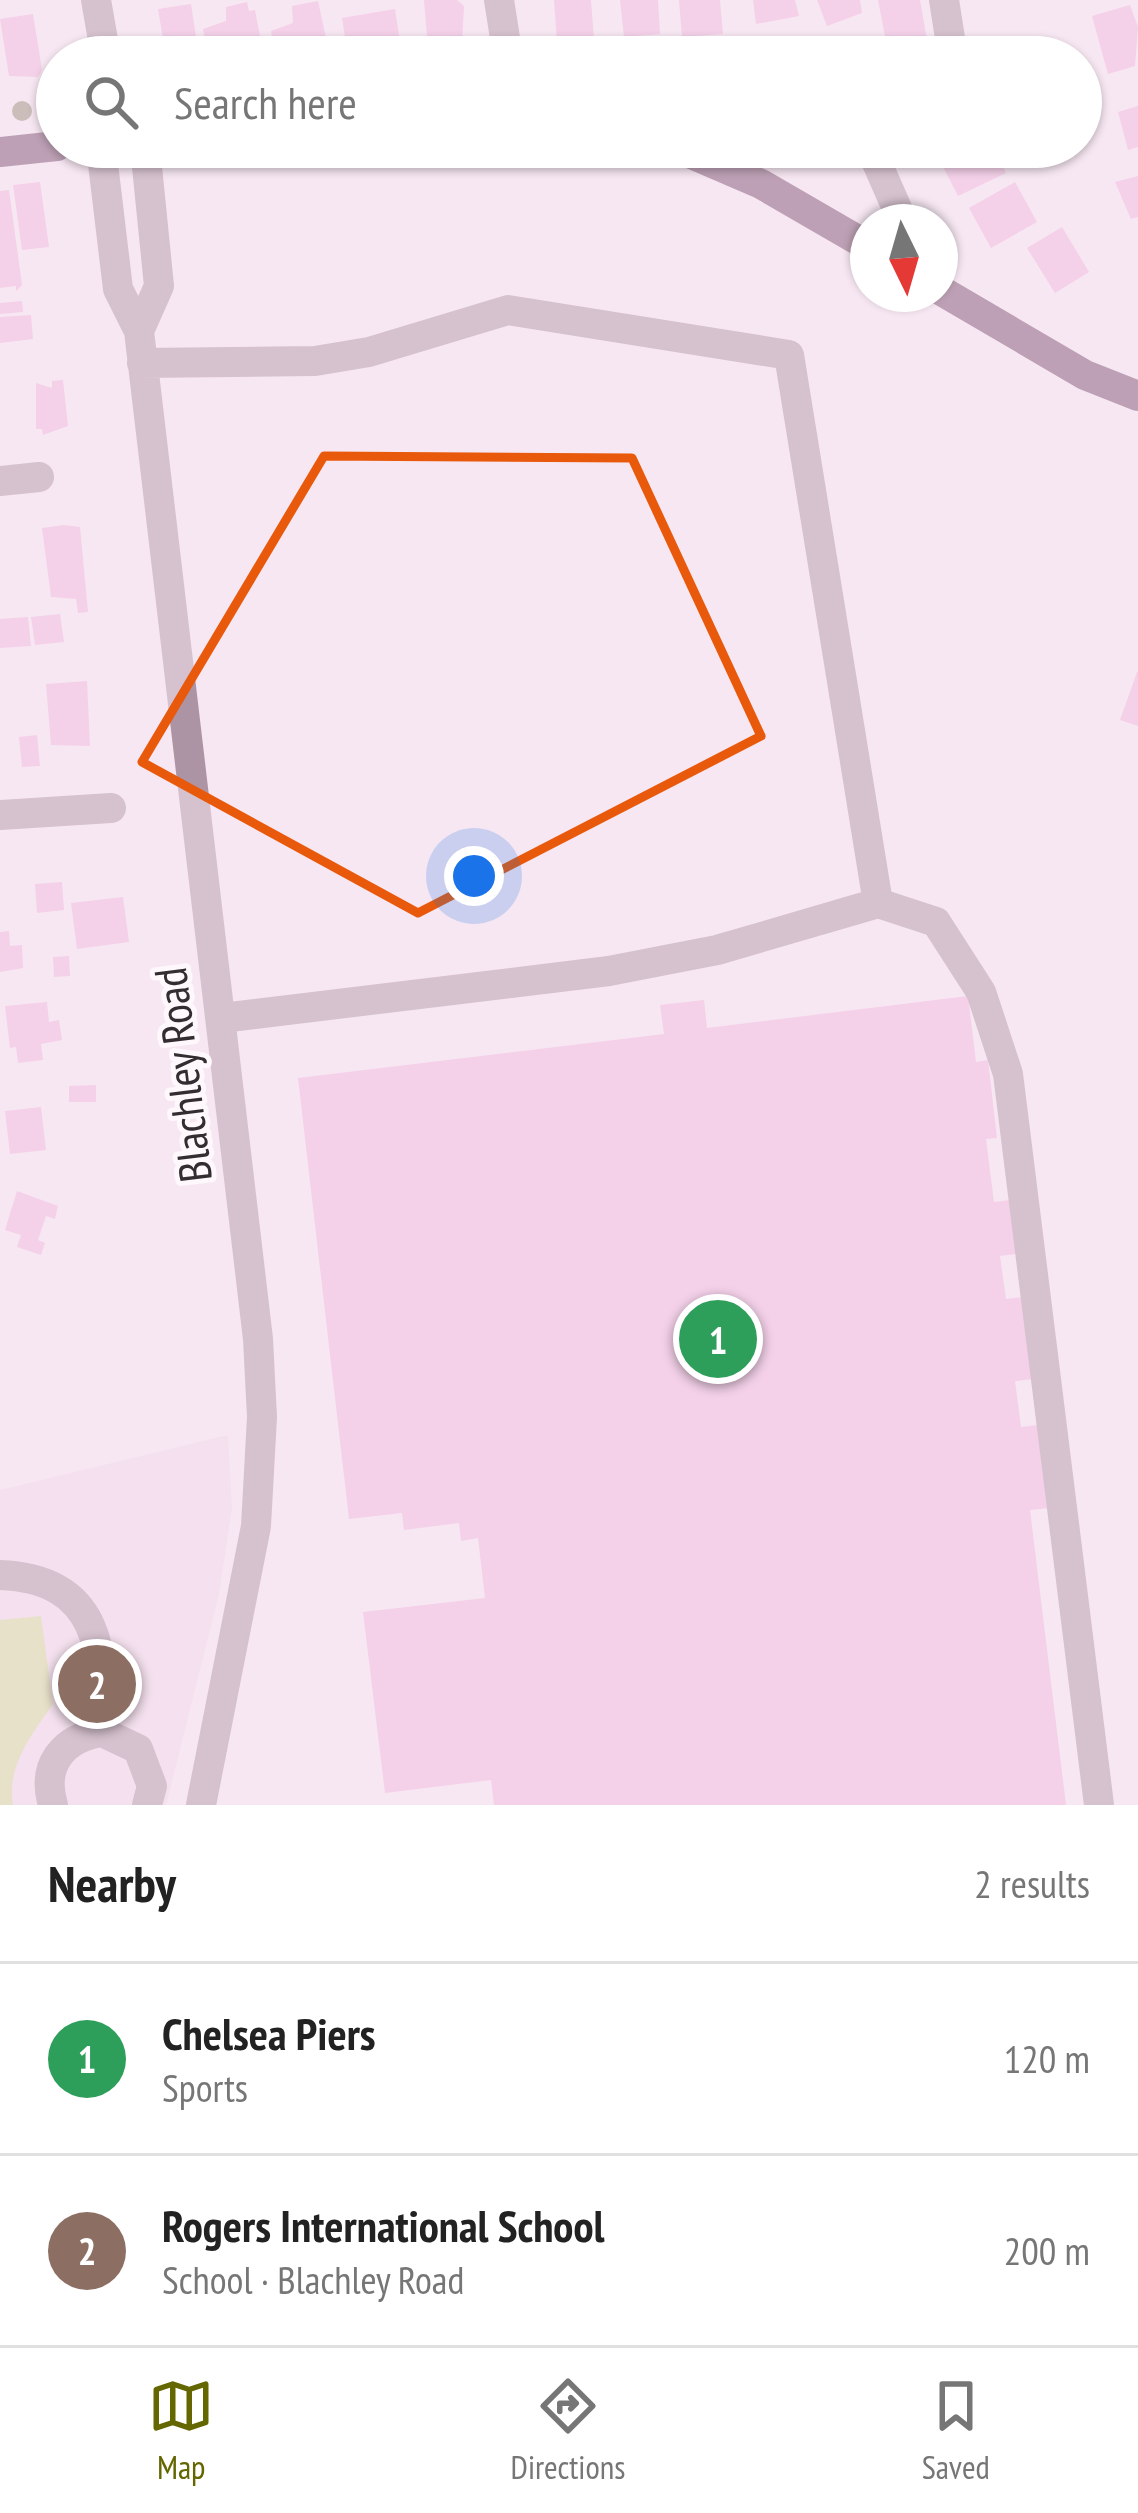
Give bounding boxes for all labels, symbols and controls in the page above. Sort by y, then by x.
search box [36,36,1102,168]
icon: search [78,69,144,135]
text: Search here [174,73,357,131]
north arrow [850,204,958,312]
your location [444,846,504,906]
street label: Blachley Road [140,964,224,1186]
pin: 1 [679,1294,757,1384]
pin: 2 [58,1639,136,1729]
text: Nearby [48,1850,176,1916]
text: 2 results [974,1858,1090,1909]
text: Chelsea Piers [162,2004,376,2062]
text: 1 [78,2033,96,2084]
text: 120 m [1004,2033,1090,2084]
text: Sports [162,2062,248,2113]
text: Rogers International School [162,2196,604,2254]
text: 2 [78,2225,96,2276]
text: 200 m [1004,2225,1090,2276]
text: School · Blachley Road [162,2254,464,2305]
tab: Map [148,2373,214,2488]
tab: Directions [511,2373,625,2488]
tab: Saved [922,2373,990,2488]

